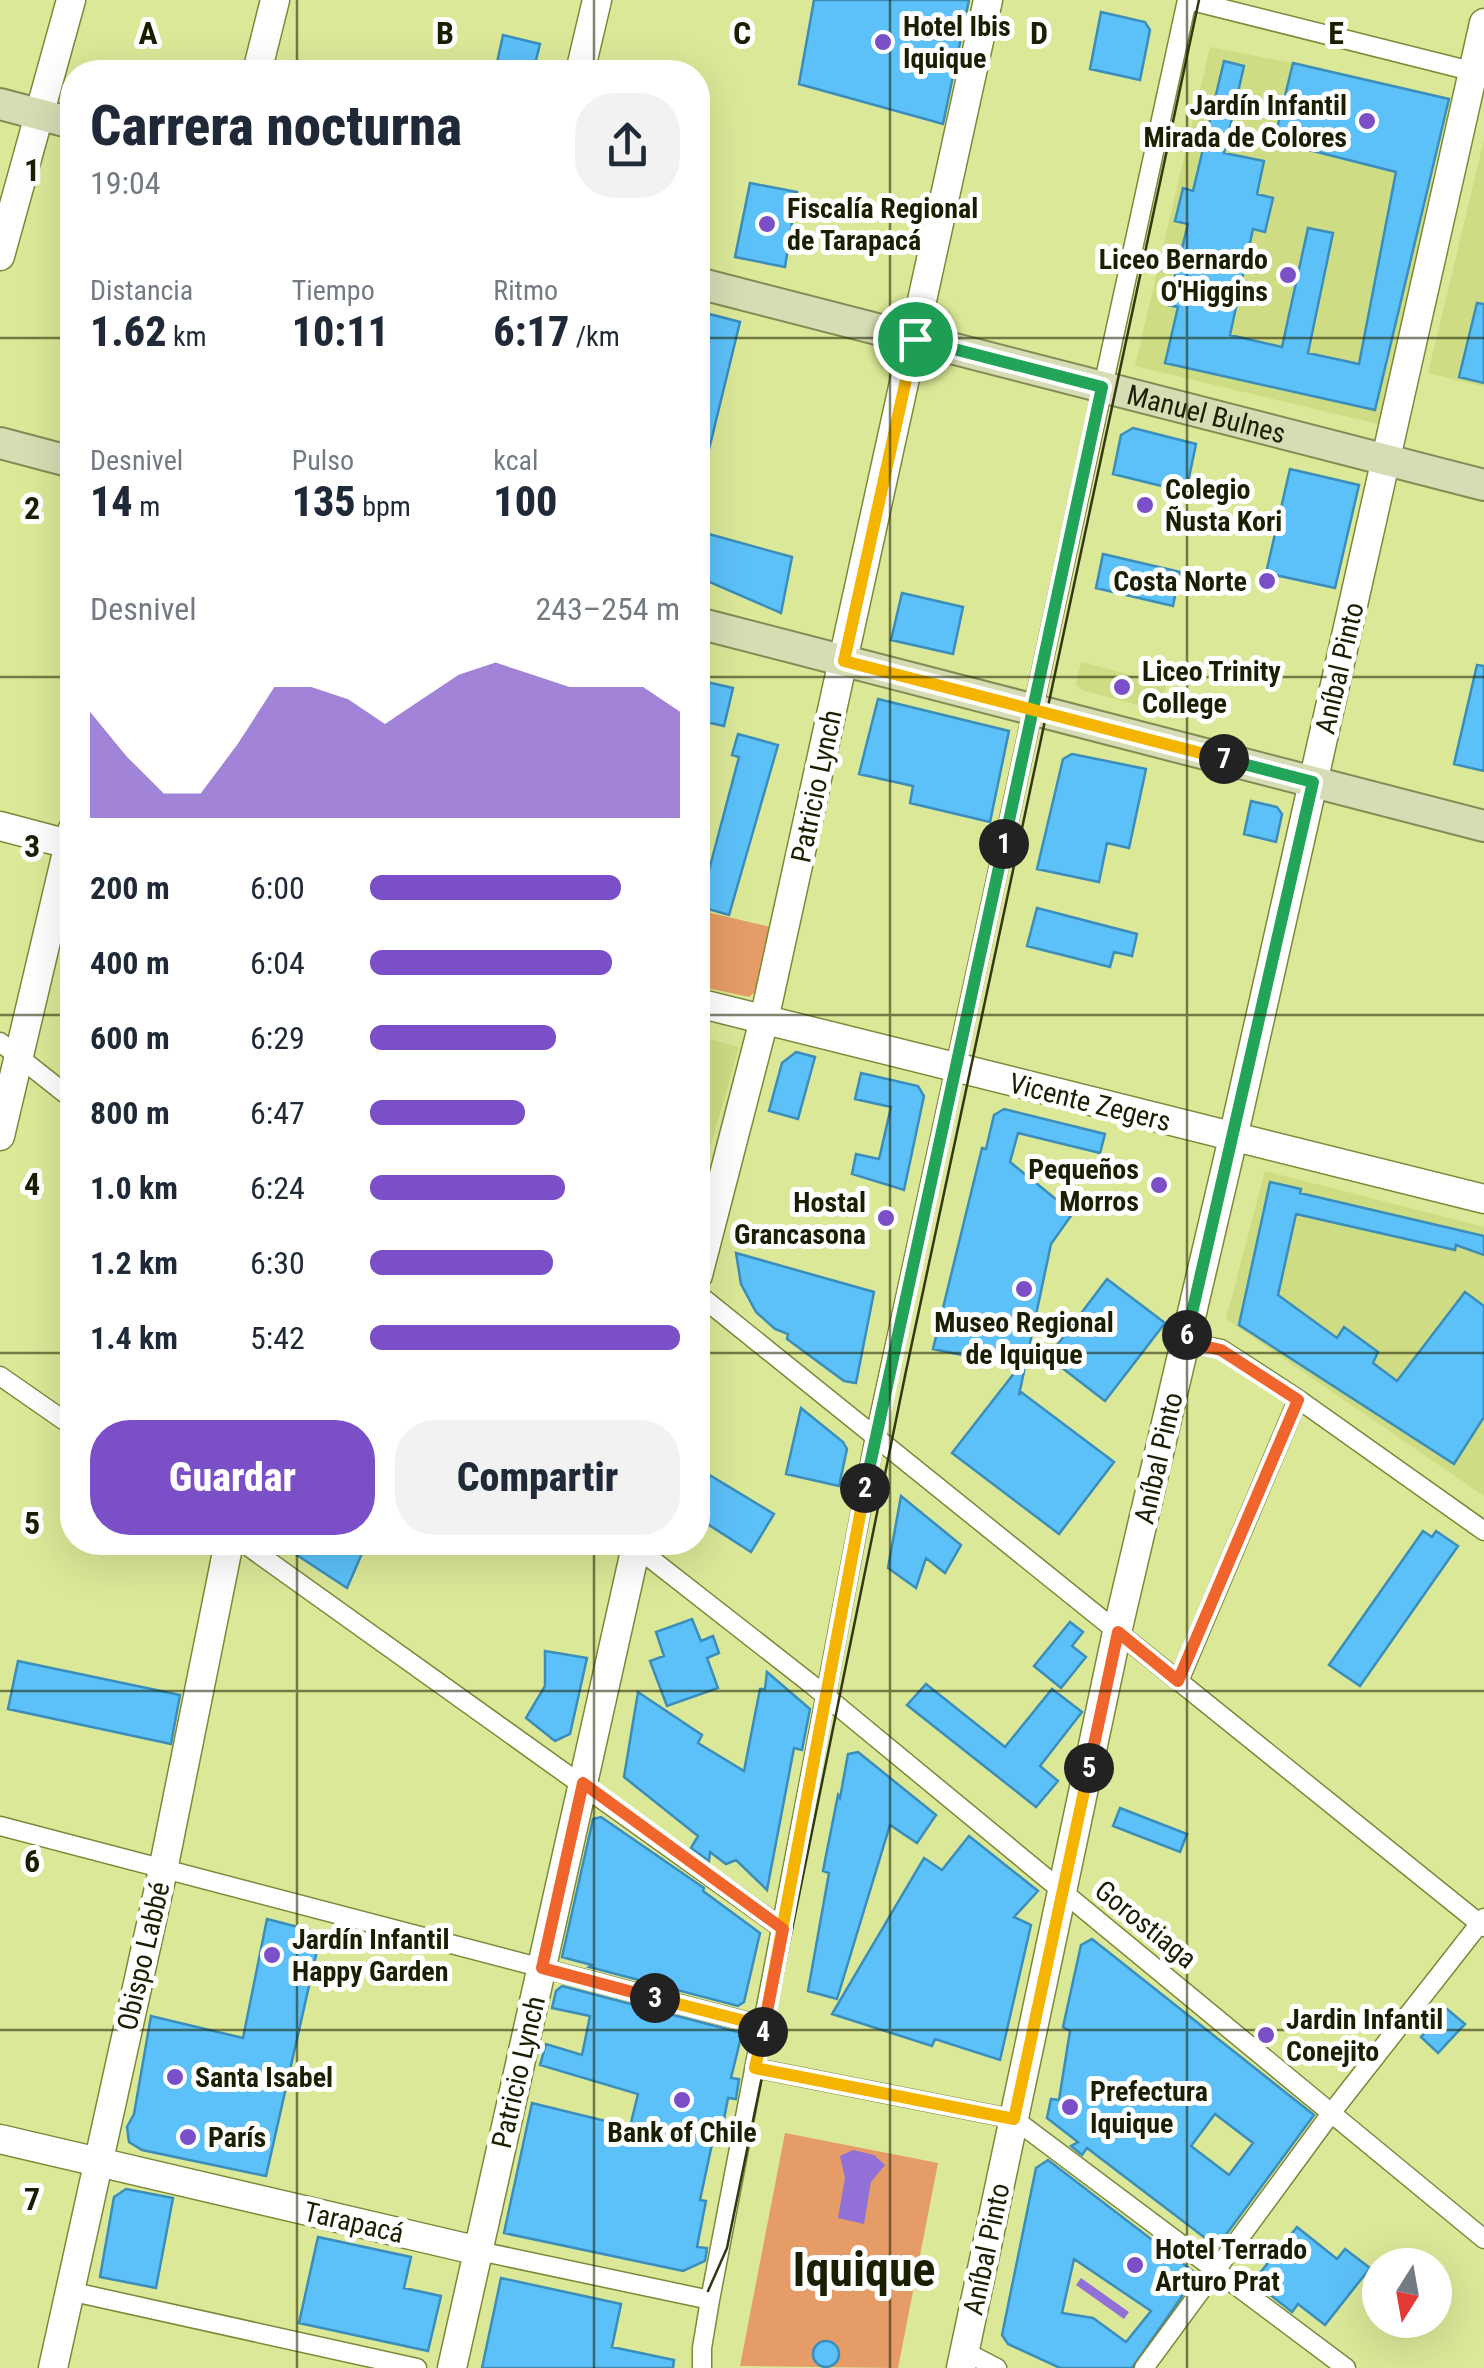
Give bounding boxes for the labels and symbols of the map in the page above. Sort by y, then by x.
place label: Hotel Ibis Iquique [903,10,1011,75]
text: A [138,14,158,52]
text: B [436,14,454,52]
text: C [733,14,751,52]
text: D [1030,14,1048,52]
text: E [1328,14,1344,52]
marker: Hotel Ibis Iquique [872,31,894,53]
place label: Jardín Infantil Mirada de Colores [1143,89,1347,154]
marker: Jardín Infantil Mirada de Colores [1356,110,1378,132]
text: 1 [24,151,40,189]
place label: Fiscalía Regional de Tarapacá [787,192,978,257]
marker: Fiscalía Regional de Tarapacá [756,213,778,235]
place label: Liceo Bernardo O'Higgins [1099,243,1268,308]
marker: Liceo Bernardo O'Higgins [1277,264,1299,286]
pin [873,297,958,382]
street label: Manuel Bulnes [1124,378,1289,450]
place label: Colegio Ñusta Kori [1165,473,1282,538]
text: 2 [24,489,40,527]
marker: Colegio Ñusta Kori [1134,494,1156,516]
place label: Costa Norte [1113,565,1247,598]
marker: Costa Norte [1256,570,1278,592]
street label: Aníbal Pinto [1308,599,1371,737]
place label: Liceo Trinity College [1142,655,1281,720]
marker: Liceo Trinity College [1111,676,1133,698]
street label: Patricio Lynch [784,707,849,865]
pin: 7 [1199,734,1249,784]
pin: 1 [979,819,1029,869]
text: 3 [24,827,40,865]
street label: Vicente Zegers [1006,1066,1174,1138]
place label: Pequeños Morros [1028,1153,1139,1218]
text: 4 [24,1165,40,1203]
marker: Pequeños Morros [1148,1174,1170,1196]
place label: Hostal Grancasona [734,1186,866,1251]
marker: Hostal Grancasona [875,1207,897,1229]
marker: Museo Regional de Iquique [1013,1278,1035,1300]
place label: Museo Regional de Iquique [934,1306,1114,1371]
pin: 6 [1162,1310,1212,1360]
street label: Aníbal Pinto [1127,1389,1190,1527]
pin: 2 [840,1463,890,1513]
text: 5 [24,1504,40,1542]
pin: 5 [1064,1743,1114,1793]
text: 6 [24,1842,40,1880]
street label: Gorostiaga [1088,1873,1203,1975]
street label: Obispo Labbé [110,1879,177,2034]
place label: Jardín Infantil Happy Garden [292,1923,450,1988]
marker: Jardín Infantil Happy Garden [261,1944,283,1966]
pin: 3 [630,1973,680,2023]
street label: Patricio Lynch [485,1993,552,2151]
place label: Jardin Infantil Conejito [1286,2003,1443,2068]
pin: 4 [738,2007,788,2057]
marker: Jardin Infantil Conejito [1255,2024,1277,2046]
place label: Santa Isabel [195,2061,333,2094]
marker: Santa Isabel [164,2066,186,2088]
place label: Prefectura Iquique [1090,2075,1208,2140]
marker: Bank of Chile [671,2089,693,2111]
marker: Prefectura Iquique [1059,2096,1081,2118]
place label: Bank of Chile [607,2116,757,2149]
place label: París [208,2121,266,2154]
marker: París [177,2126,199,2148]
text: 7 [24,2180,40,2218]
street label: Aníbal Pinto [956,2180,1017,2318]
street label: Tarapacá [301,2195,407,2250]
place label: Hotel Terrado Arturo Prat [1155,2233,1307,2298]
district label: Iquique [793,2241,935,2298]
north arrow [1362,2248,1452,2338]
marker: Hotel Terrado Arturo Prat [1124,2254,1146,2276]

